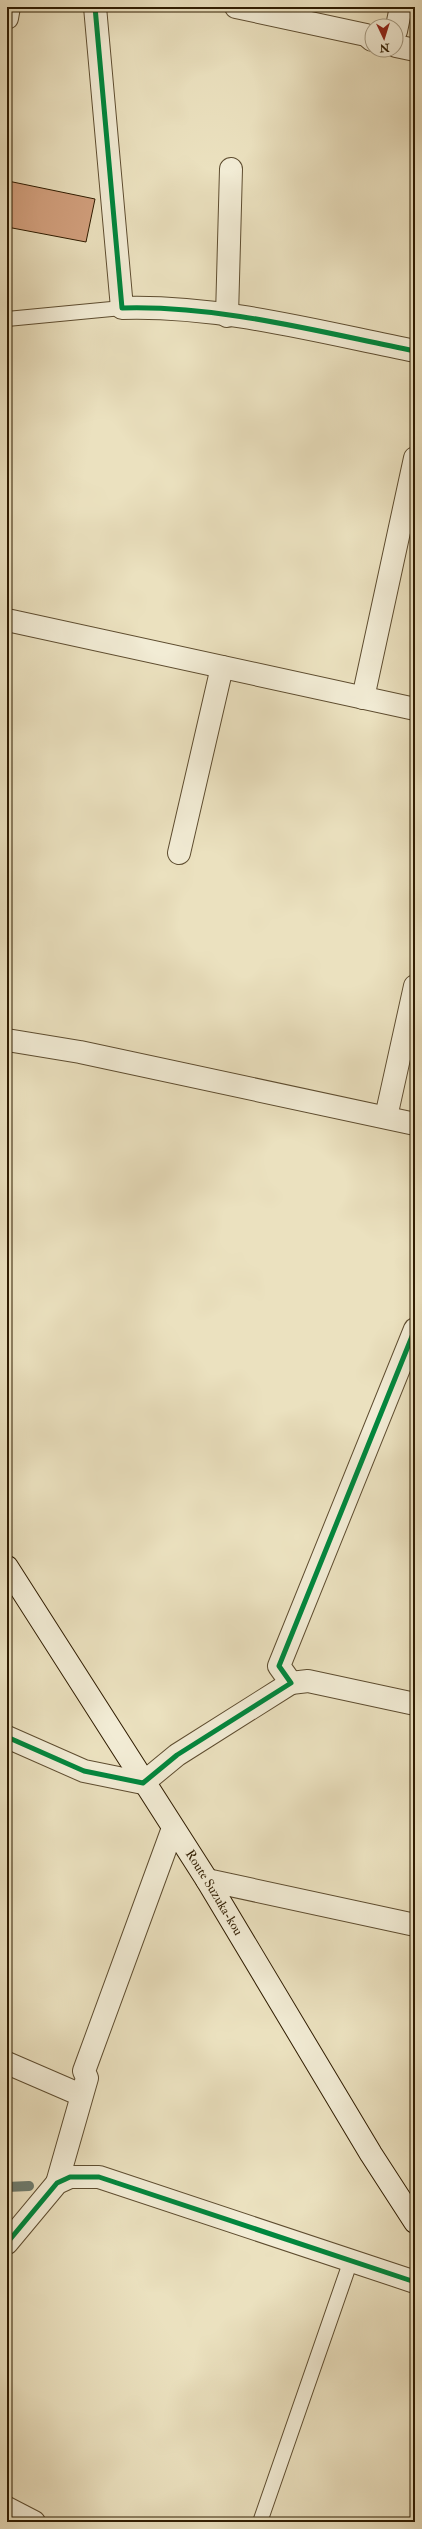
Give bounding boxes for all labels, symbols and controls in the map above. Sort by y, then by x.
north arrow [364,18,404,58]
text: N [378,41,391,54]
street label: Route Suzuka-kou [182,1847,247,1939]

